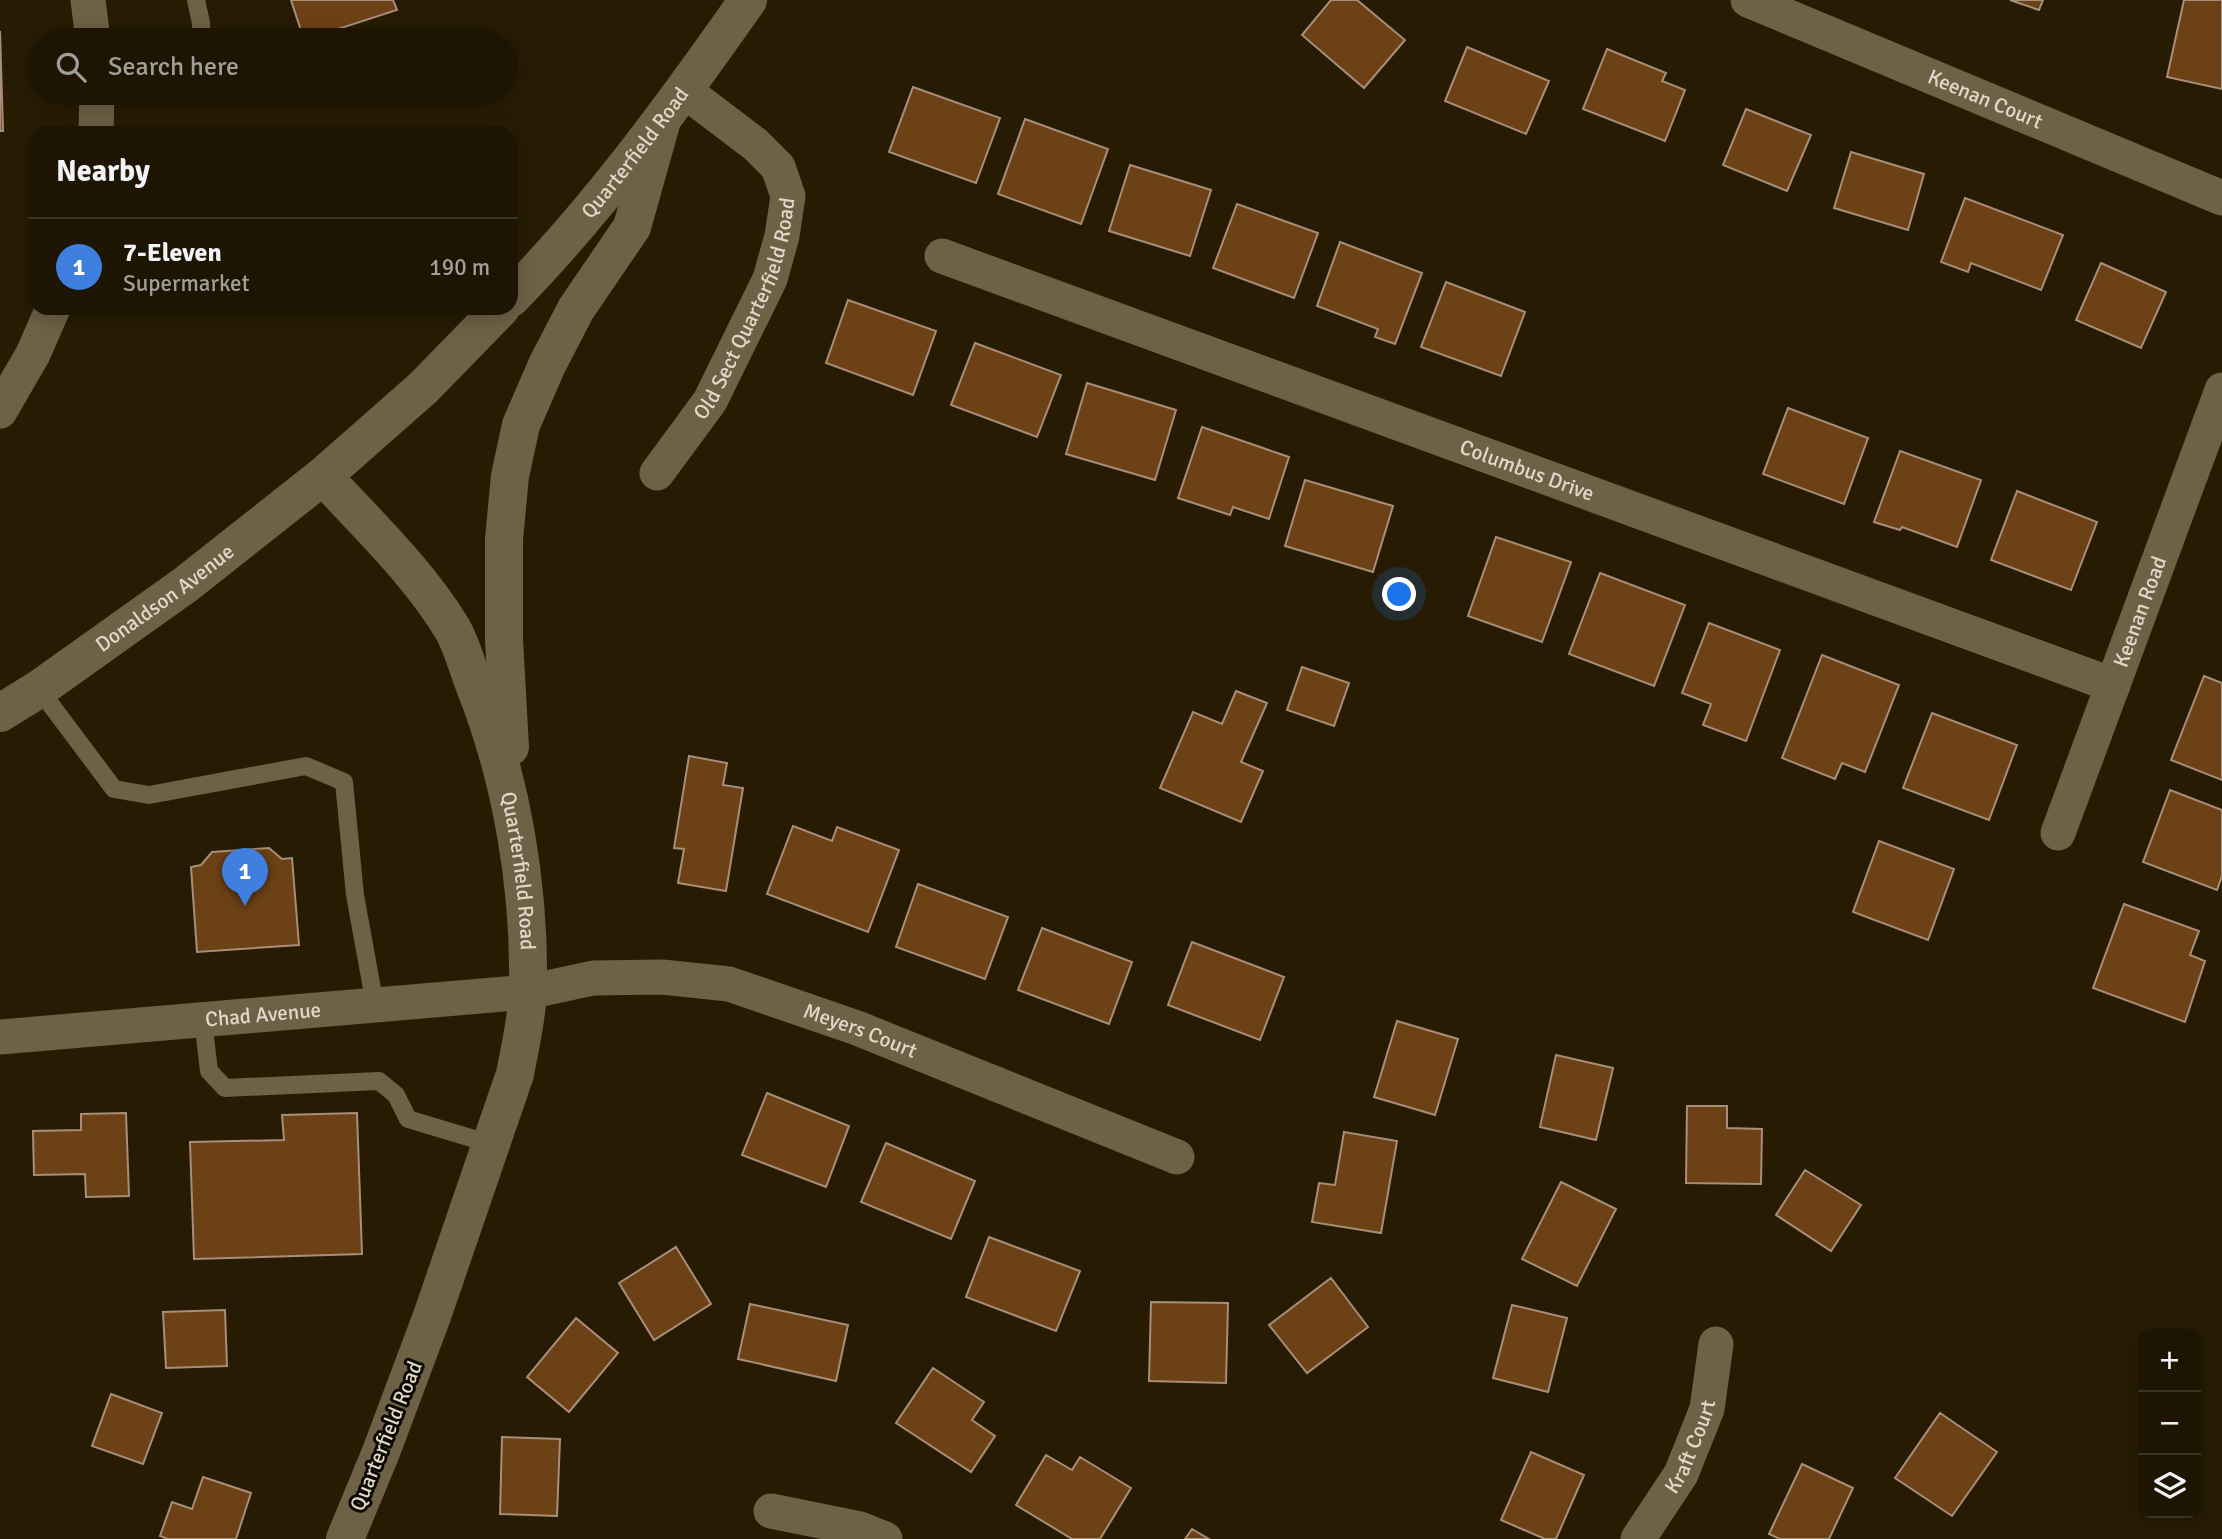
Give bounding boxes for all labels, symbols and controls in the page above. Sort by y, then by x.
search box [28,28,518,105]
icon: search [52,48,90,86]
text: Search here [108,51,239,83]
street label: Keenan Court [1924,64,2046,135]
street label: Quarterfield Road [576,82,694,224]
text: Nearby [56,153,150,190]
street label: Old Sect Quarterfield Road [688,196,801,425]
text: 7-Eleven [123,237,222,269]
text: 1 [73,253,85,282]
text: 190 m [429,253,490,282]
text: Supermarket [123,269,250,298]
street label: Columbus Drive [1456,434,1598,507]
street label: Donaldson Avenue [90,538,239,658]
street label: Keenan Road [2108,553,2172,671]
your location [1382,577,1416,611]
street label: Quarterfield Road [495,789,541,951]
pin: 1 [222,848,268,906]
street label: Chad Avenue [204,997,322,1032]
street label: Meyers Court [800,998,921,1064]
map controls [2138,1329,2201,1518]
button: + [2138,1329,2201,1392]
street label: Quarterfield Road [344,1357,428,1515]
button: − [2138,1392,2201,1455]
street label: Kraft Court [1659,1398,1721,1498]
button: layers [2138,1455,2201,1518]

